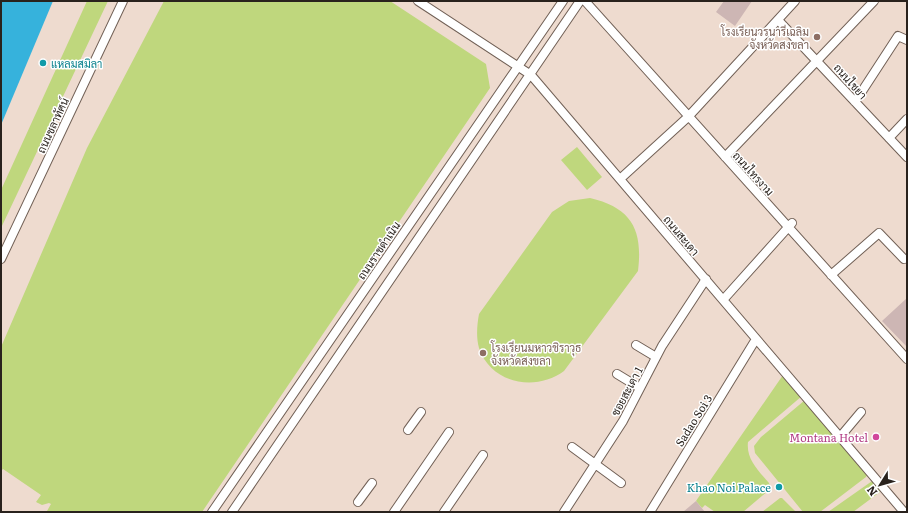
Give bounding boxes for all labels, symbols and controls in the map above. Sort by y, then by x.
place label: โรงเรียนวรนารีเฉลิม จังหวัดสงขลา [720,23,809,52]
marker: โรงเรียนวรนารีเฉลิม จังหวัดสงขลา [812,32,822,42]
place label: แหลมสมิลา [51,55,102,71]
marker: แหลมสมิลา [38,58,48,68]
street label: ถนนไชยา [831,60,871,102]
street label: ถนนชลาทัศน์ [32,95,72,155]
street label: ถนนไทรงาม [730,147,778,199]
street label: ถนนสะเดา [660,212,704,258]
street label: ถนนราชดำเนิน [353,218,403,282]
place label: โรงเรียนมหาวชิราวุธ จังหวัดสงขลา [490,339,581,368]
marker: โรงเรียนมหาวชิราวุธ จังหวัดสงขลา [478,348,488,358]
street label: ซอยสะเดา 1 [606,363,646,418]
street label: Sadao Soi 3 [671,391,715,449]
place label: Montana Hotel [789,429,868,445]
marker: Montana Hotel [871,432,881,442]
north arrow [860,465,900,505]
place label: Khao Noi Palace [687,479,771,495]
marker: Khao Noi Palace [774,482,784,492]
text: N [862,483,880,500]

